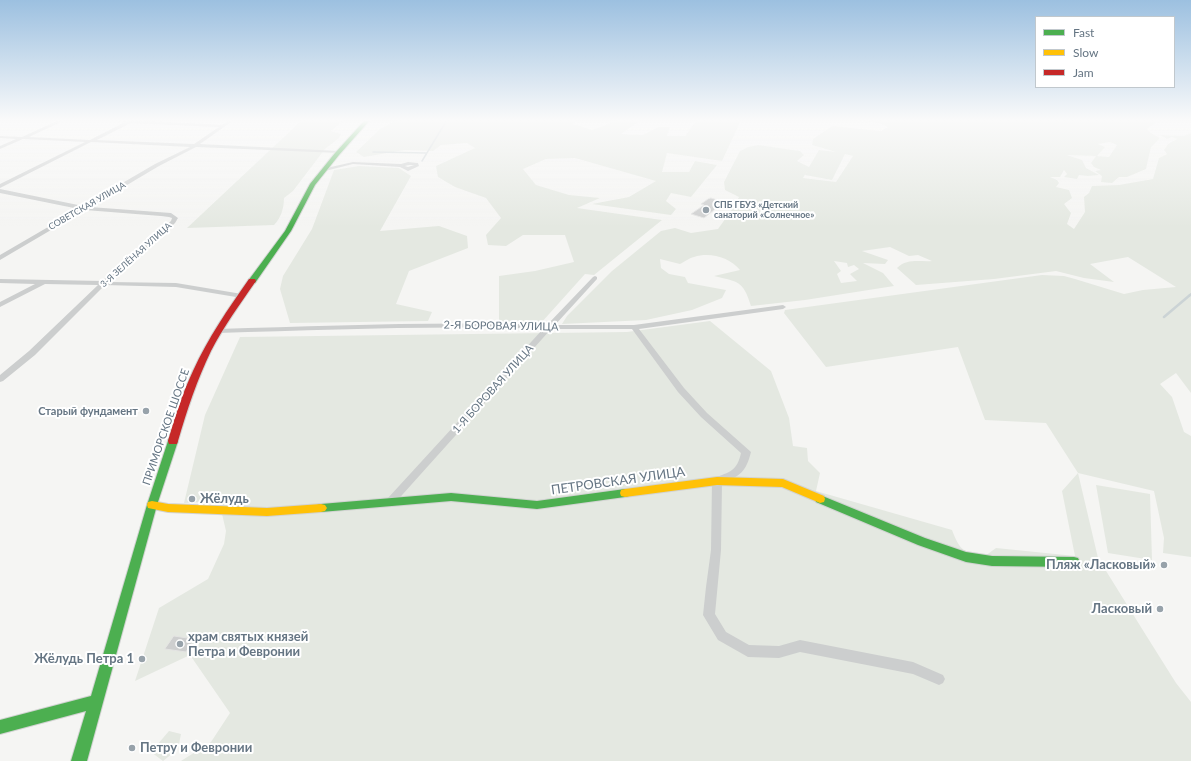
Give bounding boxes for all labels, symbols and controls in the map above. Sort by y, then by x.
legend [1035,16,1175,88]
text: Fast [1073,25,1094,40]
text: Slow [1073,45,1098,60]
text: Jam [1073,65,1094,80]
street label: СОВЕТСКАЯ УЛИЦА [47,180,127,232]
place label: СПБ ГБУЗ «Детский санаторий «Солнечное» [714,200,814,221]
marker: СПБ ГБУЗ «Детский санаторий «Солнечное» [701,205,711,215]
street label: 3-Я ЗЕЛЁНАЯ УЛИЦА [98,220,174,290]
street label: 2-Я БОРОВАЯ УЛИЦА [443,318,559,334]
street label: 1-Я БОРОВАЯ УЛИЦА [450,342,536,436]
street label: ПРИМОРСКОЕ ШОССЕ [140,367,192,487]
place label: Старый фундамент [38,404,138,418]
marker: Старый фундамент [141,406,151,416]
street label: ПЕТРОВСКАЯ УЛИЦА [550,464,686,498]
place label: Жёлудь [200,491,249,507]
marker: Жёлудь [187,494,197,504]
place label: Пляж «Ласковый» [1046,557,1156,573]
marker: Пляж «Ласковый» [1159,560,1169,570]
place label: Ласковый [1092,601,1152,617]
marker: Ласковый [1155,604,1165,614]
place label: храм святых князей Петра и Февронии [188,629,308,660]
marker: храм святых князей Петра и Февронии [175,639,185,649]
place label: Жёлудь Петра 1 [34,651,134,667]
marker: Жёлудь Петра 1 [137,654,147,664]
place label: Петру и Февронии [140,740,252,756]
marker: Петру и Февронии [127,743,137,753]

